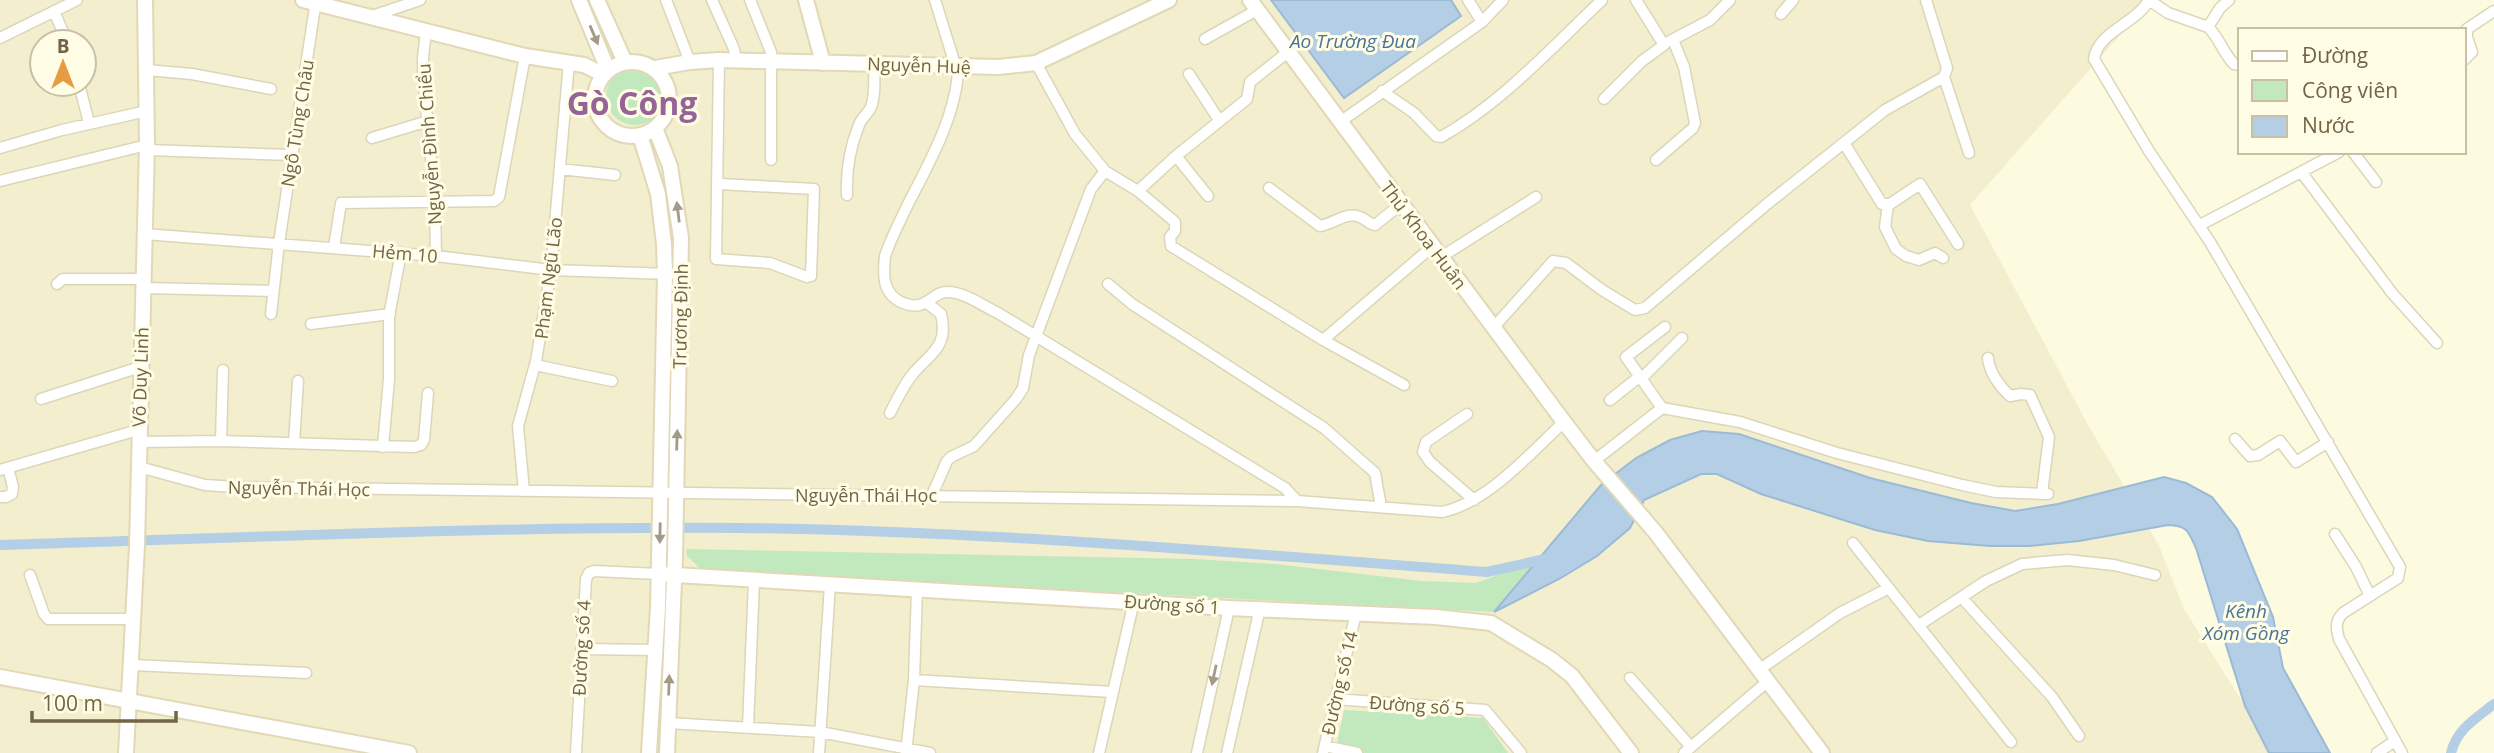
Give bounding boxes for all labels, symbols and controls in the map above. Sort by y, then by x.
one-way arrow [588,25,599,46]
north arrow [28,28,98,98]
water label: Ao Trường Đua [1288,28,1416,54]
legend [2238,28,2466,154]
text: B [57,33,69,59]
text: Đường [2302,41,2368,69]
street label: Nguyễn Huệ [867,51,971,79]
street label: Ngô Tùng Châu [275,58,319,188]
street label: Nguyễn Đình Chiểu [411,63,447,225]
text: Công viên [2302,76,2398,104]
district label: Gò Công [567,81,697,124]
text: Nước [2302,111,2355,139]
street label: Thủ Khoa Huân [1375,176,1473,294]
one-way arrow [672,201,683,223]
street label: Phạm Ngũ Lão [529,216,567,340]
street label: Hẻm 10 [371,238,439,268]
street label: Trương Định [667,263,693,369]
street label: Võ Duy Linh [126,327,154,427]
one-way arrow [672,429,683,451]
street label: Nguyễn Thái Học [228,475,371,501]
street label: Nguyễn Thái Học [795,483,937,507]
one-way arrow [654,523,666,545]
street label: Đường số 1 [1123,589,1221,619]
water label: Kênh Xóm Gồng [2202,598,2290,646]
street label: Đường số 4 [567,600,595,696]
street label: Đường số 14 [1315,629,1363,737]
one-way arrow [1208,664,1219,686]
one-way arrow [664,674,675,696]
scale bar [32,680,175,724]
text: 100 m [42,689,103,717]
street label: Đường số 5 [1368,690,1466,720]

